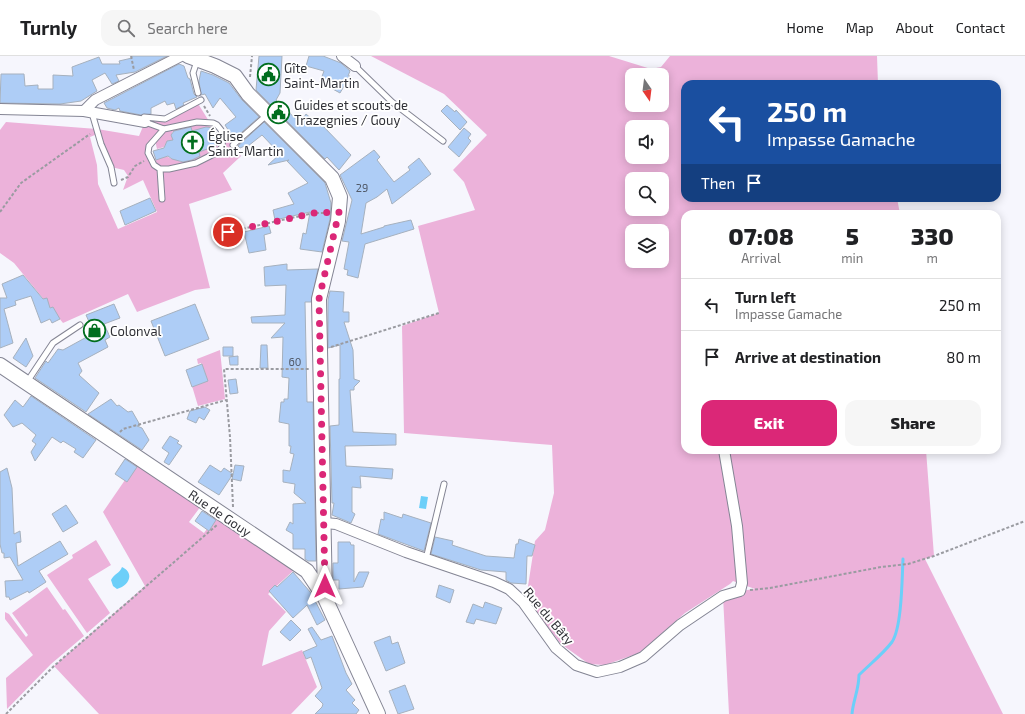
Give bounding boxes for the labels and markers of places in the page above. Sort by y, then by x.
place label: Gîte Saint-Martin [284,60,359,91]
public building icon: Gîte Saint-Martin [256,62,282,88]
place label: Guides et scouts de Trazegnies / Gouy [294,97,408,128]
public building icon: Guides et scouts de Trazegnies / Gouy [266,99,292,125]
place label: Église Saint-Martin [208,127,283,159]
church icon: Église Saint-Martin [180,130,206,156]
pin [211,215,245,249]
shop icon: Colonval [82,318,108,344]
place label: Colonval [110,323,162,339]

